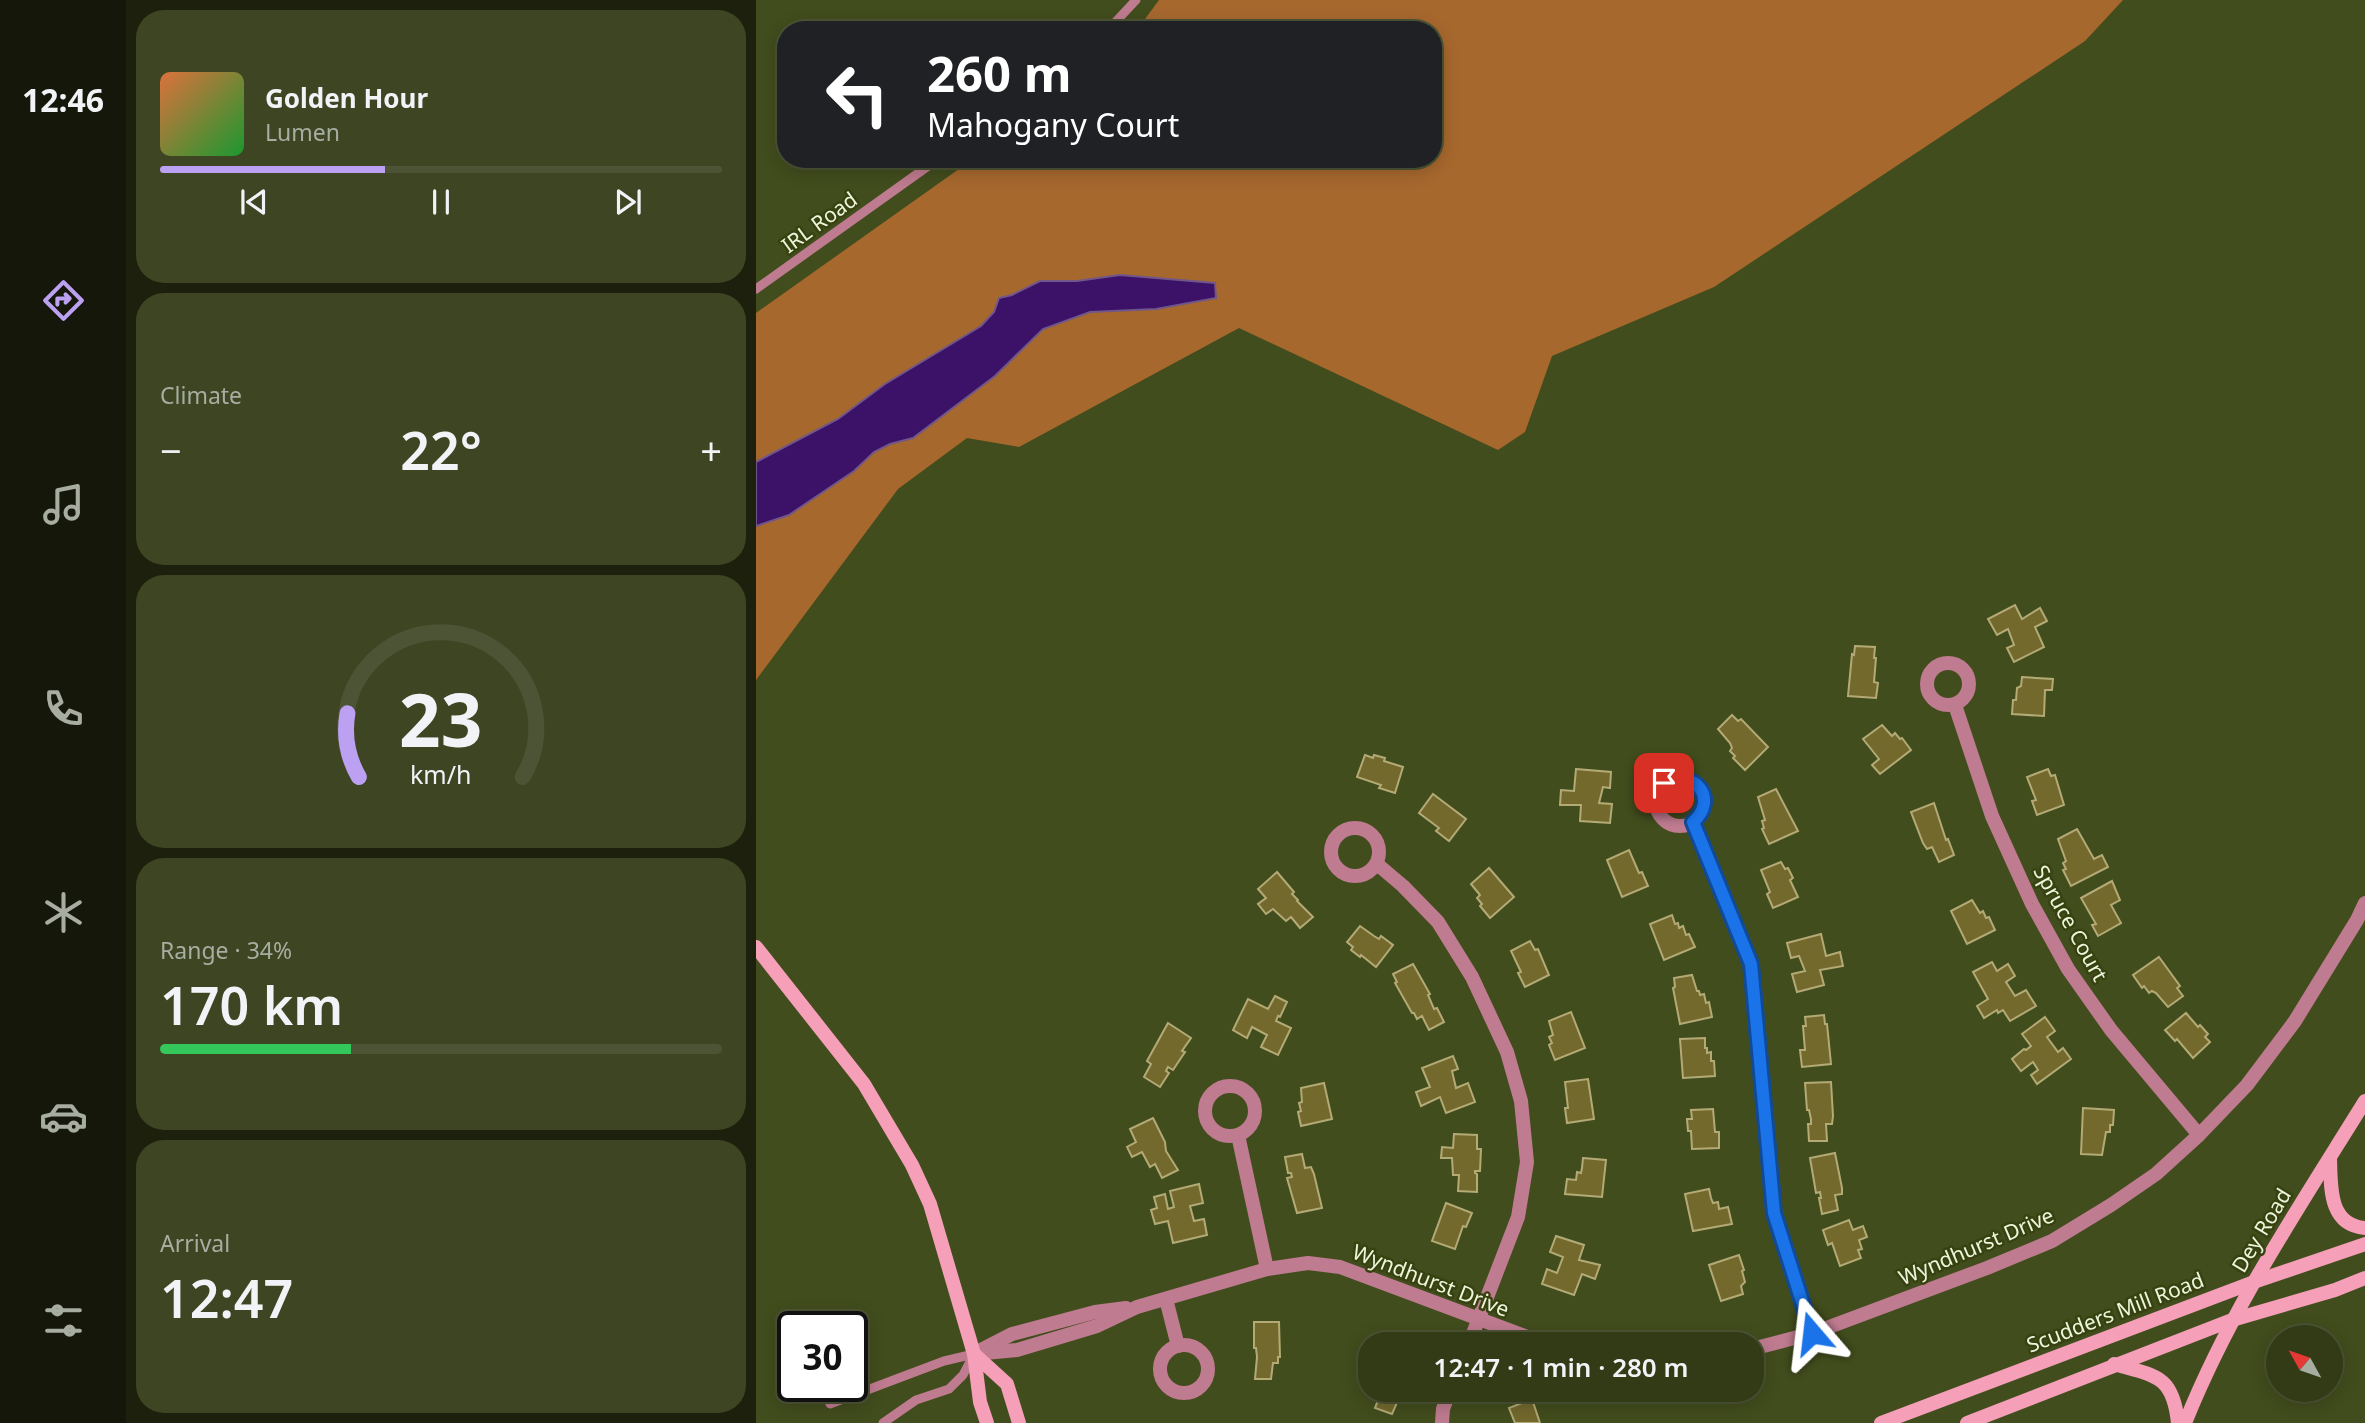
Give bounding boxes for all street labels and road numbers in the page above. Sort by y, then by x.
street label: IRL Road [776,185,862,259]
street label: Spruce Court [2028,860,2115,986]
street label: Dey Road [2225,1183,2297,1277]
street label: Wyndhurst Drive [1894,1201,2058,1291]
street label: Wyndhurst Drive [1349,1237,1513,1323]
street label: Scudders Mill Road [2022,1265,2208,1359]

